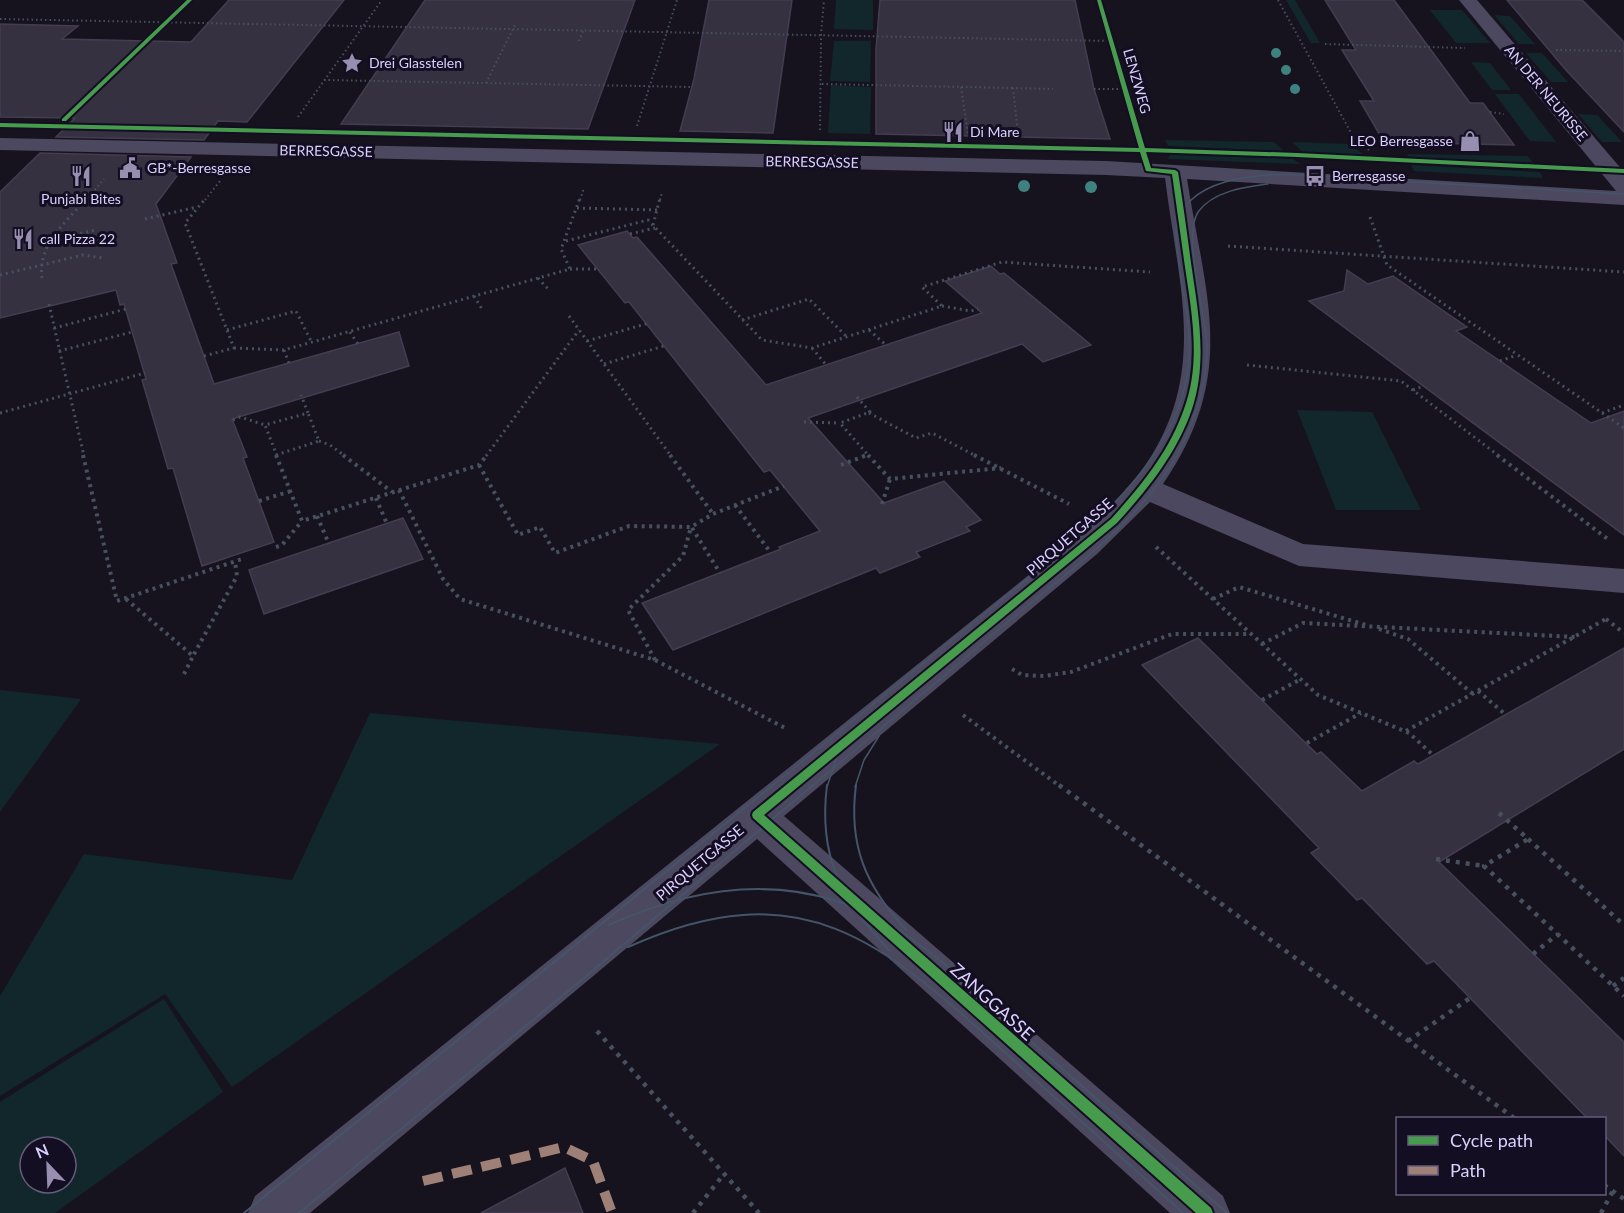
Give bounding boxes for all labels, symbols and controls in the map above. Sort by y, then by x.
street label: AN DER NEURISSE [1501,41,1591,144]
street label: LENZWEG [1120,46,1155,115]
place icon: Drei Glasstelen [340,51,364,75]
place label: Drei Glasstelen [369,54,462,71]
restaurant icon: Di Mare [941,120,965,144]
place label: Di Mare [970,123,1019,140]
shop icon: LEO Berresgasse [1458,129,1482,153]
place label: LEO Berresgasse [1350,132,1453,149]
street label: BERRESGASSE [279,141,373,160]
street label: BERRESGASSE [765,152,859,171]
public building icon: GB*-Berresgasse [118,156,142,180]
place label: GB*-Berresgasse [147,159,251,176]
restaurant icon: Punjabi Bites [69,164,93,188]
bus stop icon: Berresgasse [1303,164,1327,188]
place label: Berresgasse [1332,167,1405,184]
place label: Punjabi Bites [41,190,121,207]
restaurant icon: call Pizza 22 [11,227,35,251]
place label: call Pizza 22 [40,230,115,247]
street label: PIRQUETGASSE [1022,494,1116,579]
street label: PIRQUETGASSE [652,820,747,904]
street label: ZANGGASSE [946,958,1039,1045]
legend [1396,1117,1606,1195]
text: Cycle path [1450,1129,1533,1151]
north arrow [18,1135,78,1195]
text: N [33,1140,51,1162]
text: Path [1450,1159,1486,1181]

